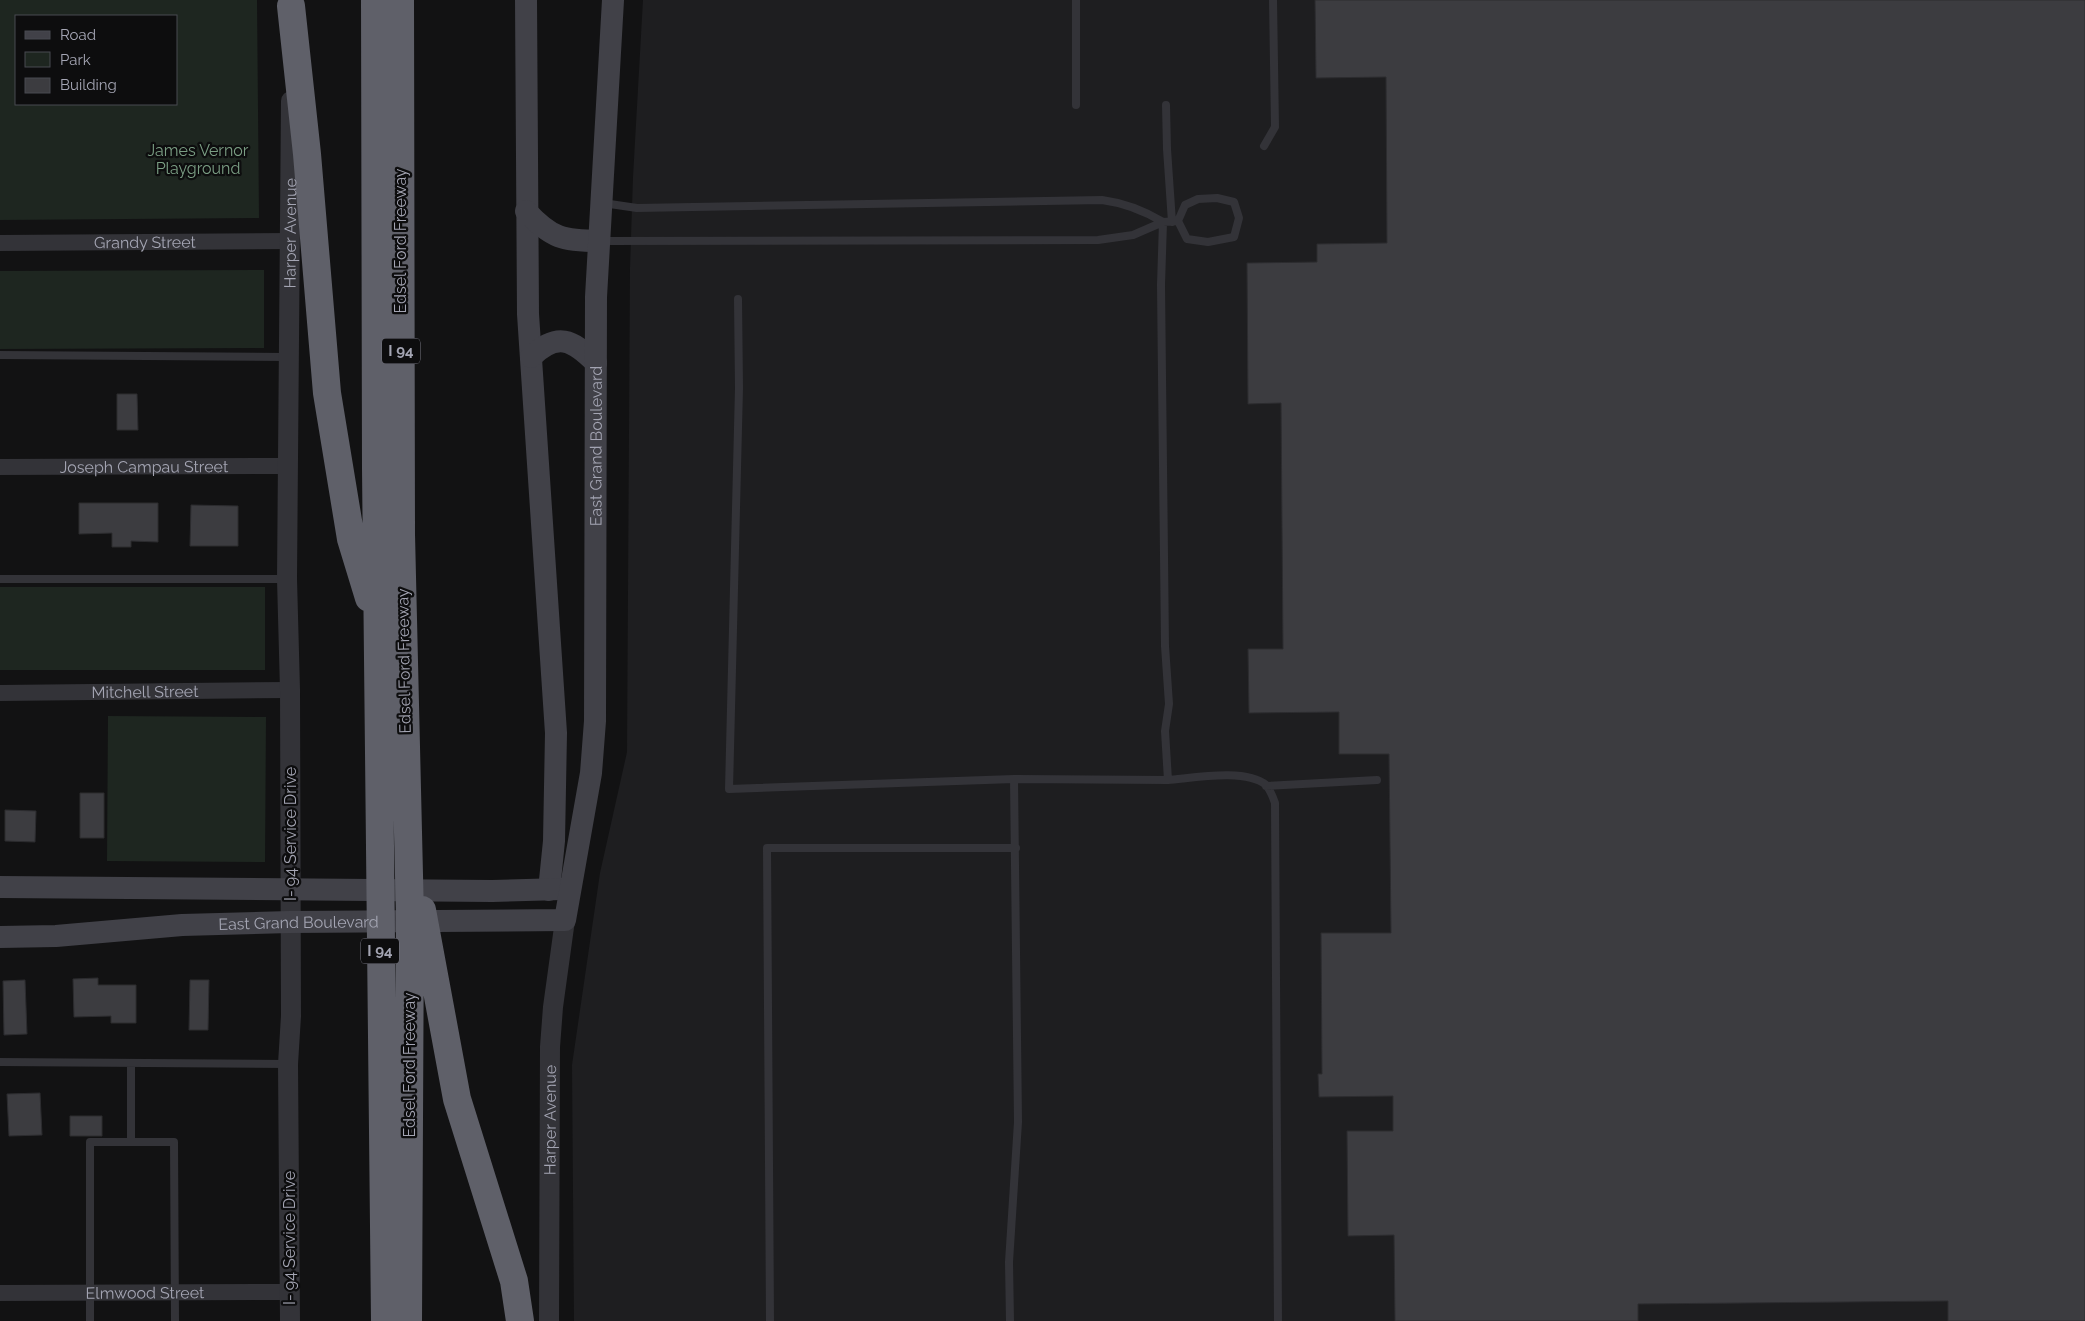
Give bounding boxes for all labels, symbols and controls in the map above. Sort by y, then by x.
legend [15,15,178,105]
text: Road [60,26,96,44]
text: Park [60,51,91,69]
text: Building [60,76,117,94]
park label: James Vernor Playground [148,141,249,178]
street label: Edsel Ford Freeway [391,168,410,314]
street label: Harper Avenue [280,178,300,288]
street label: Grandy Street [94,232,197,252]
road number: I 94 [382,338,420,364]
street label: East Grand Boulevard [586,366,605,526]
street label: Joseph Campau Street [60,457,229,476]
street label: Edsel Ford Freeway [393,588,415,734]
street label: Mitchell Street [91,681,199,702]
street label: I- 94 Service Drive [281,767,300,901]
street label: East Grand Boulevard [218,912,379,933]
road number: I 94 [361,938,399,964]
street label: Edsel Ford Freeway [400,992,419,1138]
street label: Harper Avenue [540,1065,559,1175]
street label: I- 94 Service Drive [280,1171,299,1305]
street label: Elmwood Street [86,1283,205,1302]

